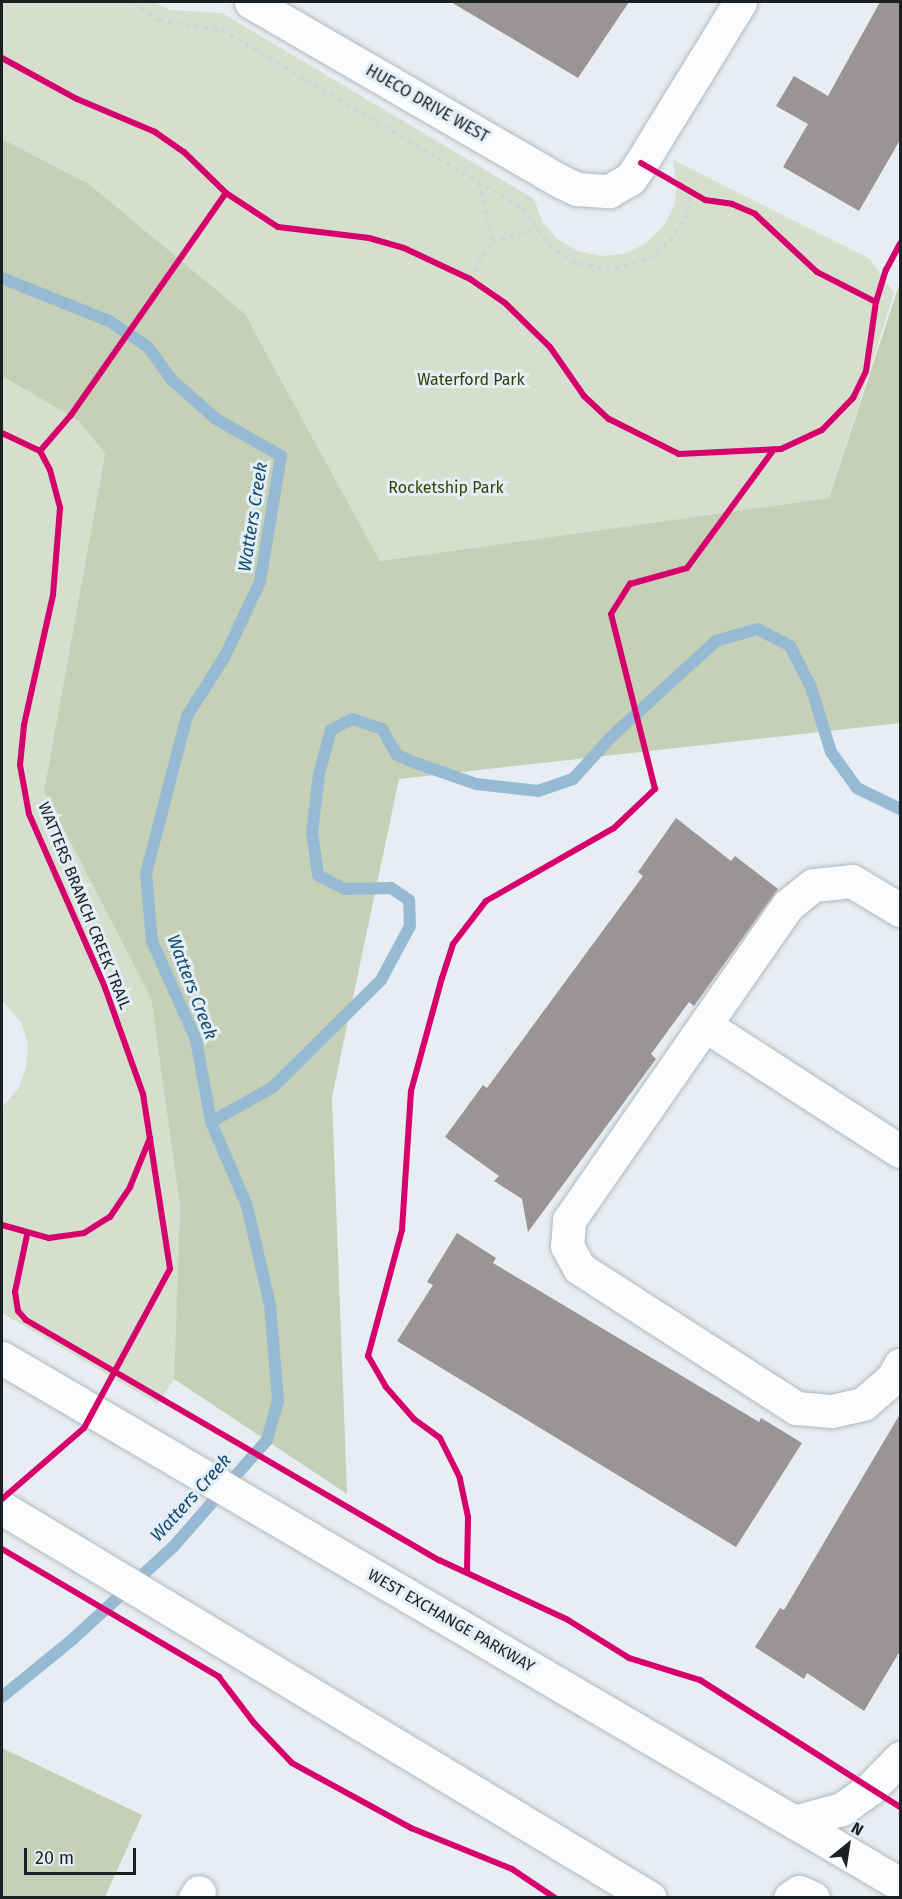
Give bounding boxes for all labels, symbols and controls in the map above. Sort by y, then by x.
street label: HUECO DRIVE WEST [362,61,492,147]
park label: Waterford Park [417,370,525,390]
water label: Watters Creek [234,461,272,573]
park label: Rocketship Park [388,478,504,498]
street label: WATTERS BRANCH CREEK TRAIL [34,799,134,1013]
water label: Watters Creek [162,932,222,1042]
water label: Watters Creek [146,1450,236,1546]
street label: WEST EXCHANGE PARKWAY [364,1565,538,1677]
north arrow [818,1815,878,1875]
text: N [848,1818,867,1840]
scale bar [27,1836,140,1874]
text: 20 m [35,1847,74,1869]

